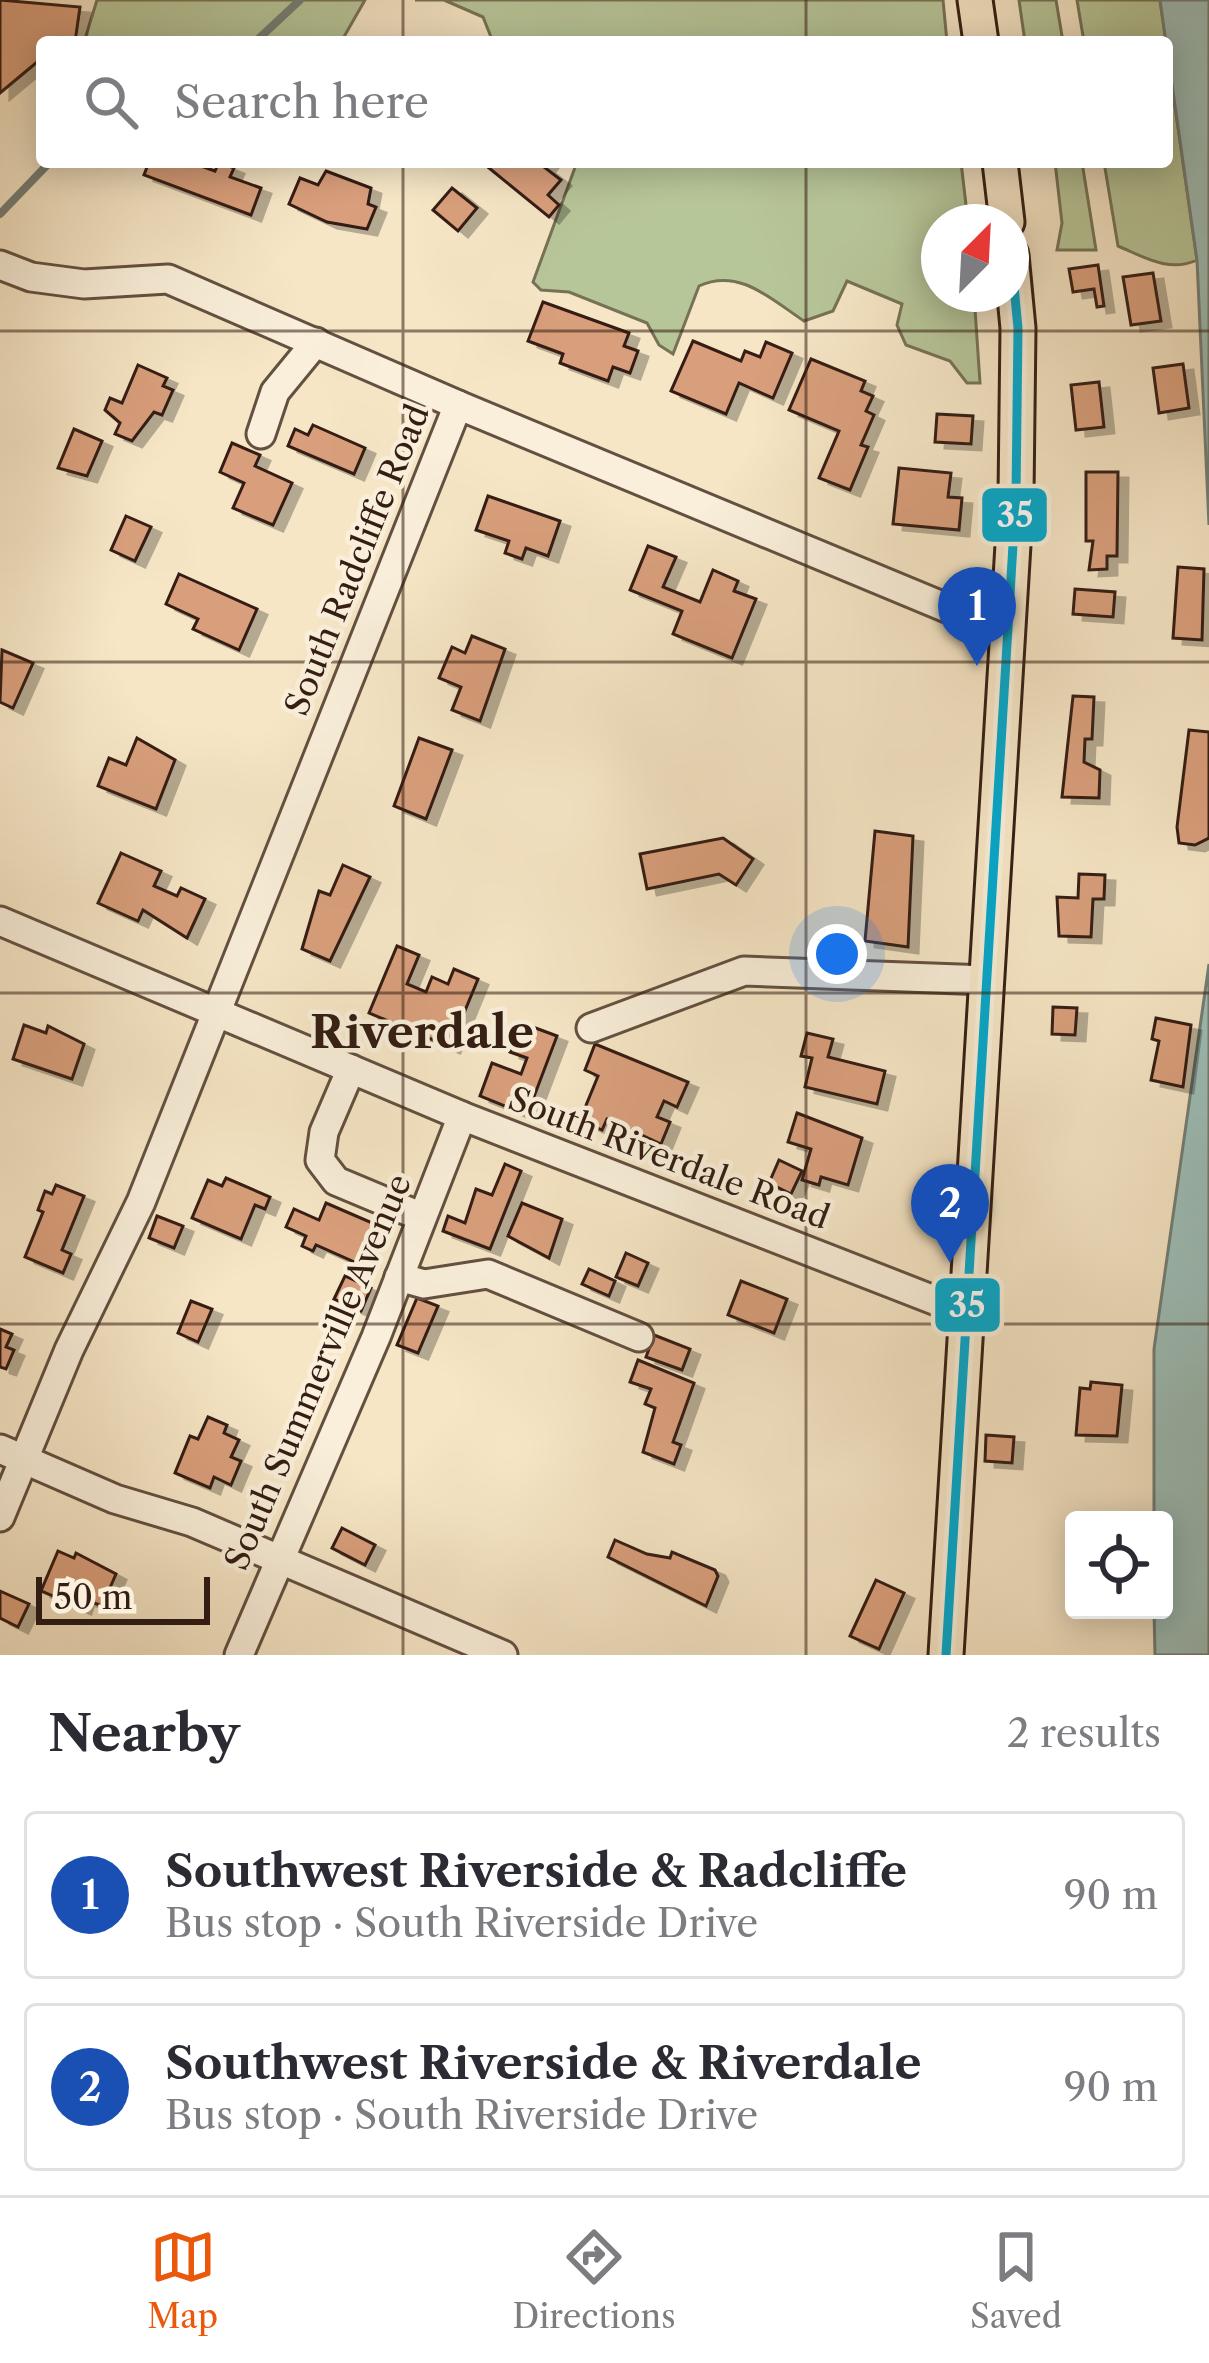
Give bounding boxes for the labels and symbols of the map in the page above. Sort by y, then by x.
north arrow [921,204,1029,312]
street label: South Radcliffe Road [276,399,438,721]
line badge: 35 [980,486,1049,544]
text: 35 [997,495,1033,536]
pin: 1 [938,567,1016,666]
your location [807,924,867,984]
district label: Riverdale [310,1004,534,1060]
street label: South Riverdale Road [503,1078,835,1238]
pin: 2 [911,1164,989,1263]
street label: South Summerville Avenue [216,1168,420,1576]
line badge: 35 [933,1276,1002,1334]
text: 35 [949,1285,985,1326]
scale bar [36,1571,210,1624]

